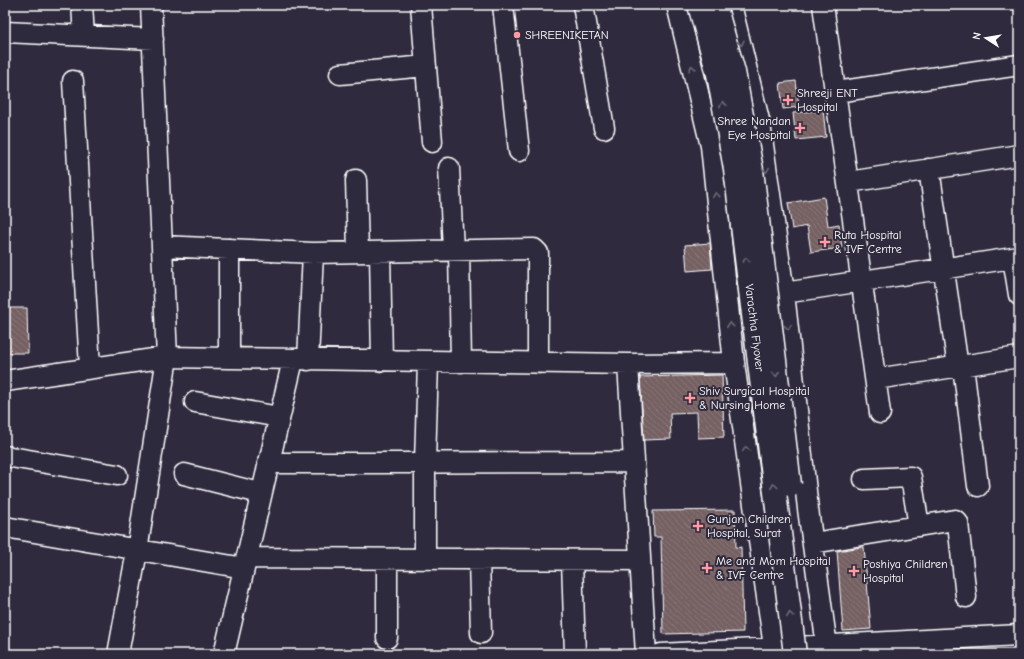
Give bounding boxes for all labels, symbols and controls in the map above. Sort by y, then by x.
north arrow [966,18,1006,58]
place label: SHREENIKETAN [525,28,609,42]
marker: SHREENIKETAN [512,30,522,40]
text: N [970,31,984,41]
one-way arrow [736,40,744,46]
one-way arrow [688,65,697,72]
place label: Shreeji ENT Hospital [797,86,858,114]
marker: Shreeji ENT Hospital [782,94,794,106]
one-way arrow [719,101,728,107]
place label: Shree Nandan Eye Hospital [717,114,791,142]
marker: Shree Nandan Eye Hospital [794,122,806,134]
one-way arrow [761,167,770,173]
one-way arrow [712,192,721,198]
place label: Ruta Hospital & IVF Centre [834,228,902,256]
marker: Ruta Hospital & IVF Centre [819,236,831,248]
one-way arrow [742,257,751,263]
street label: Varachha Flyover [742,283,767,373]
one-way arrow [726,322,735,328]
one-way arrow [783,324,792,330]
one-way arrow [771,371,780,377]
place label: Shiv Surgical Hospital & Nursing Home [699,384,810,412]
marker: Shiv Surgical Hospital & Nursing Home [684,392,696,404]
one-way arrow [742,446,751,452]
one-way arrow [770,483,779,489]
place label: Gunjan Children Hospital, Surat [707,512,791,540]
marker: Gunjan Children Hospital, Surat [692,520,704,532]
place label: Me and Mom Hospital & IVF Centre [716,554,831,582]
place label: Poshiya Children Hospital [863,557,948,585]
marker: Me and Mom Hospital & IVF Centre [701,562,713,574]
marker: Poshiya Children Hospital [848,565,860,577]
one-way arrow [786,612,795,618]

